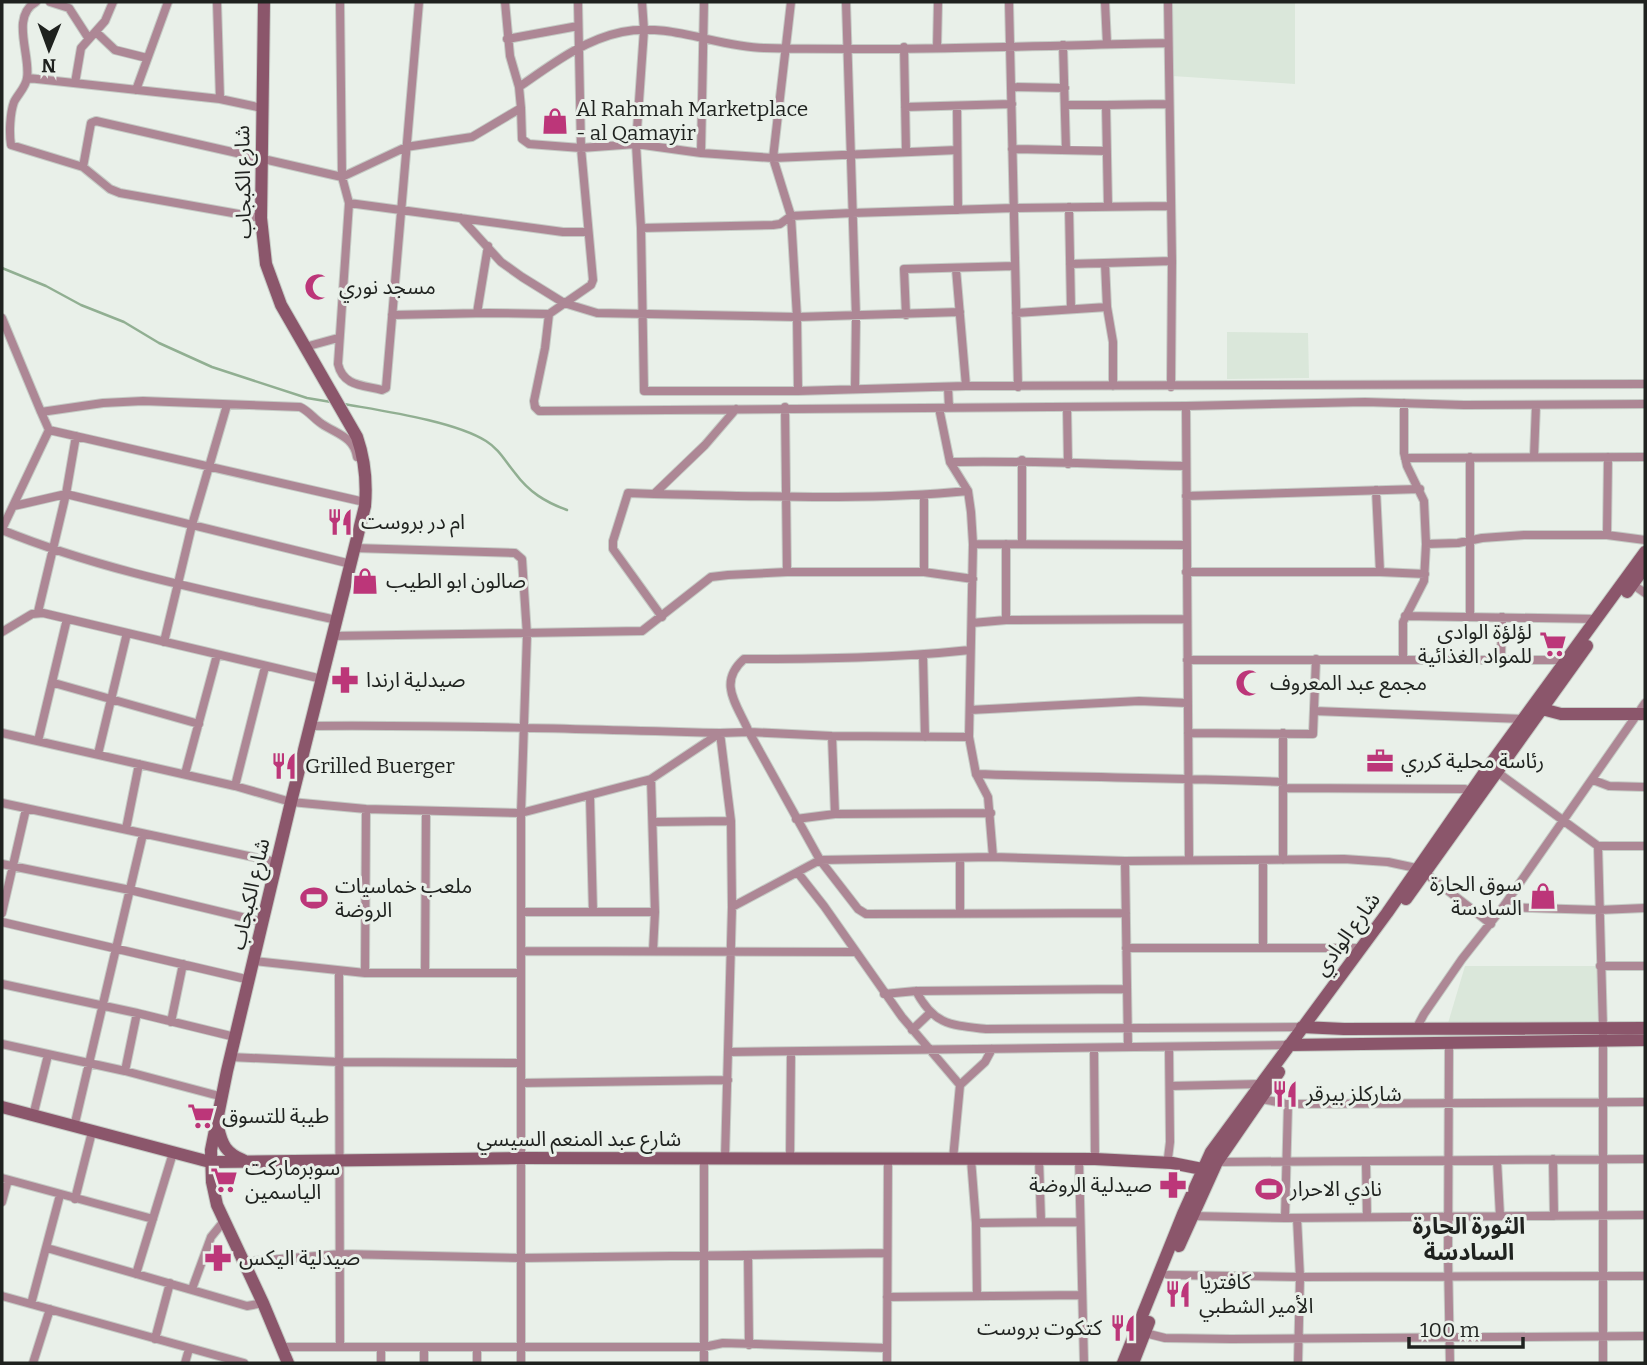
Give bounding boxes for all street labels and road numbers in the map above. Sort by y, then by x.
street label: شارع الكبجاب [229,125,259,239]
street label: شارع الكبجاب [225,836,277,953]
street label: شارع الوادي [1308,887,1388,982]
street label: شارع عبد المنعم السيسي [477,1126,681,1155]

